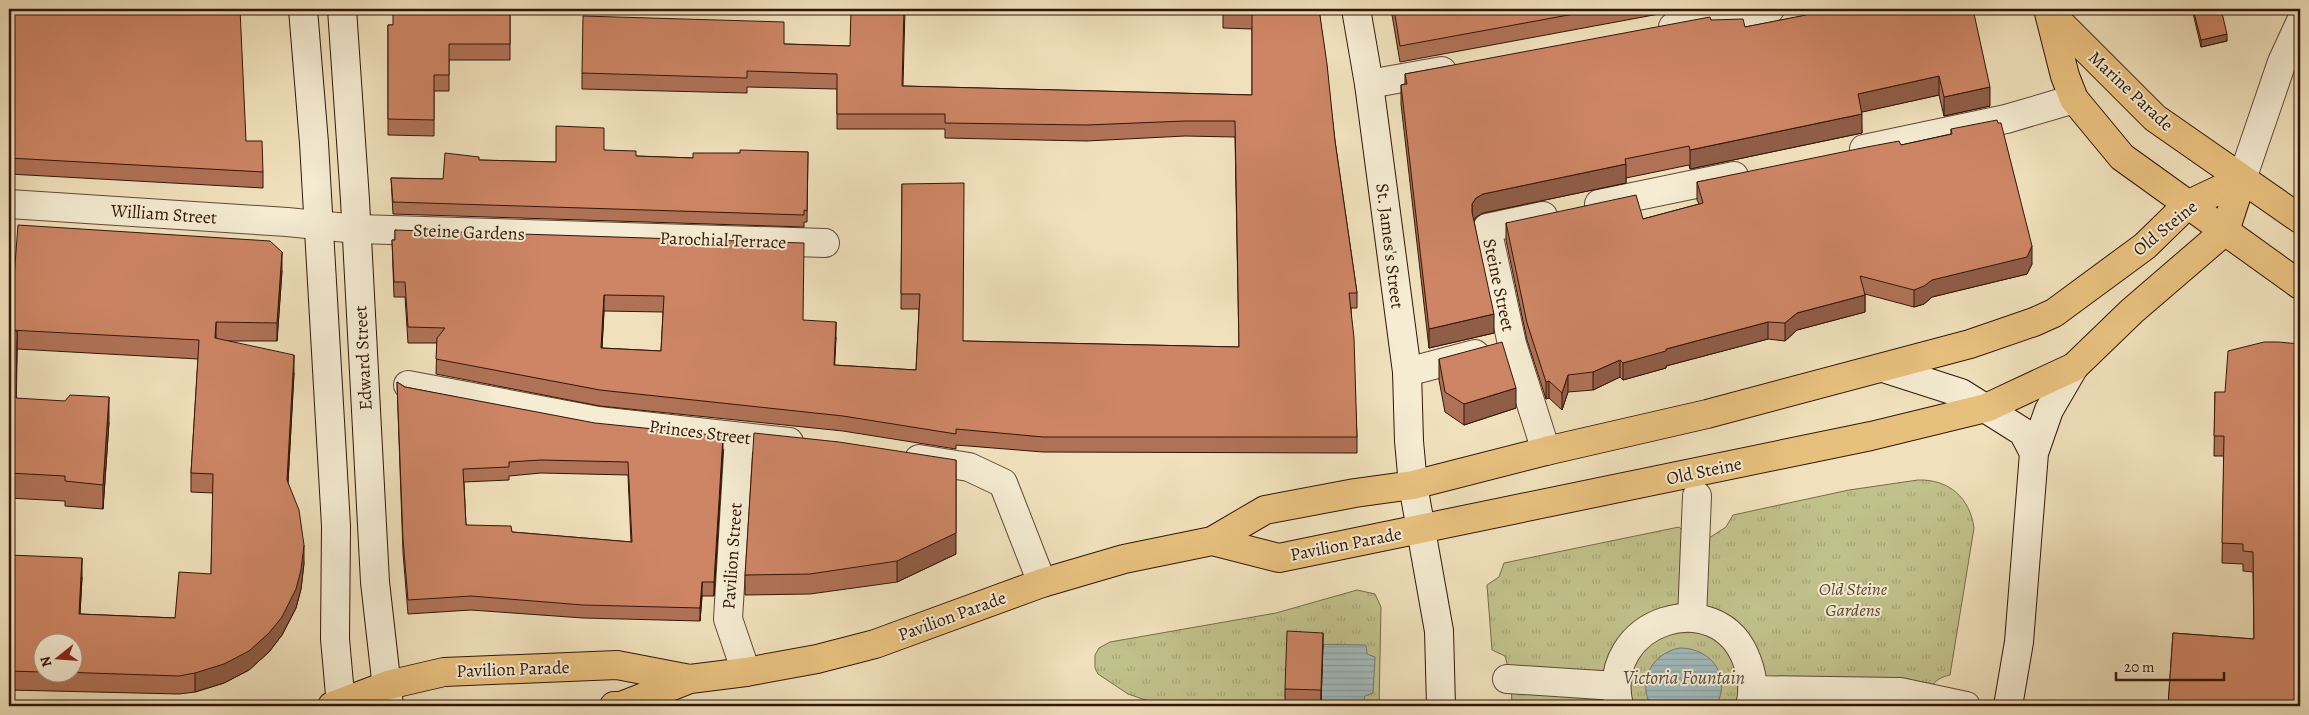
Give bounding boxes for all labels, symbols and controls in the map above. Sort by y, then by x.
street label: Marine Parade [2083,45,2179,137]
street label: St. James's Street [1370,182,1410,310]
street label: Old Steine [2128,195,2202,261]
street label: William Street [109,198,218,230]
street label: Steine Gardens [413,218,525,246]
street label: Parochial Terrace [659,226,787,254]
street label: Steine Street [1477,236,1521,334]
street label: Edward Street [348,305,378,411]
street label: Princes Street [648,414,752,450]
street label: Old Steine [1664,451,1744,491]
street label: Pavilion Street [716,502,748,610]
street label: Pavilion Parade [1288,521,1404,567]
park label: Old Steine Gardens [1819,577,1888,622]
street label: Pavilion Parade [895,585,1009,647]
north arrow [32,632,82,682]
scale bar [2116,650,2224,682]
text: N [35,654,57,669]
street label: Pavilion Parade [456,655,570,683]
text: 20 m [2124,657,2155,677]
water label: Victoria Fountain [1623,665,1745,691]

